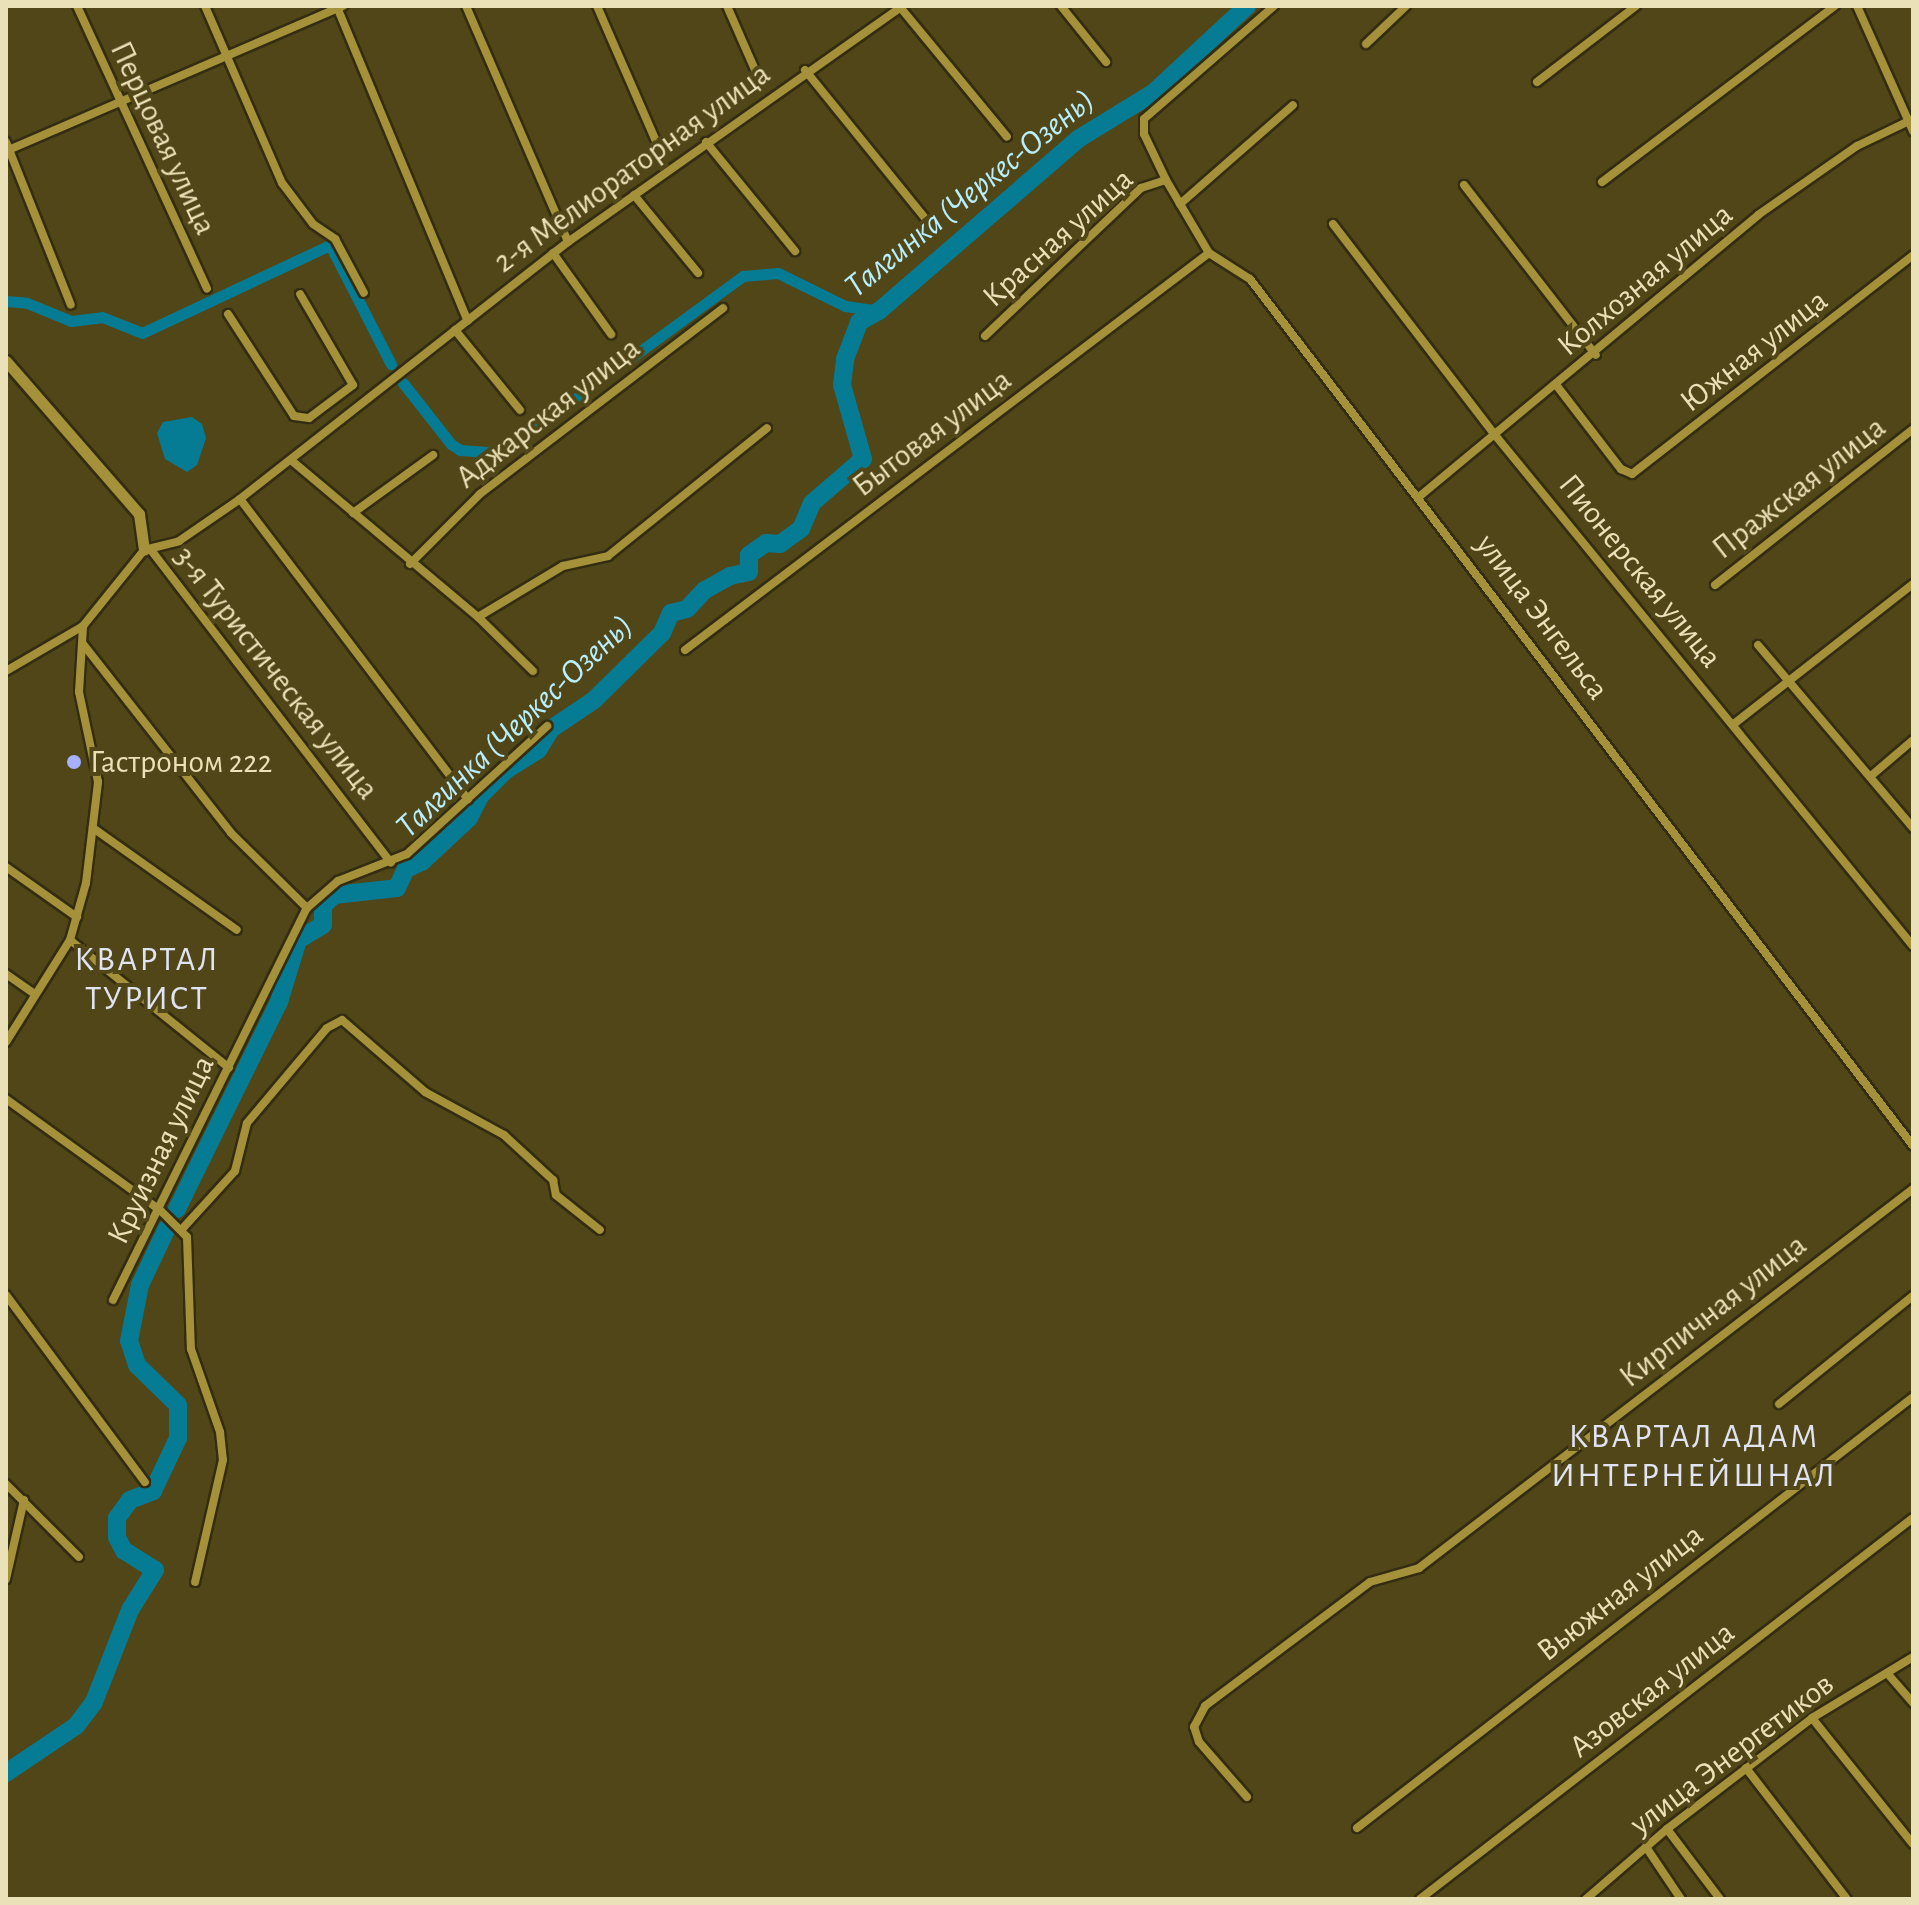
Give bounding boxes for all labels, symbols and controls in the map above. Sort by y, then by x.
street label: Перцовая улица [101,35,225,241]
street label: 2-я Мелиораторная улица [486,55,778,281]
water label: Талгинка (Черкес-Озень) [837,81,1103,307]
street label: Красная улица [975,160,1141,316]
street label: Колхозная улица [1549,195,1741,365]
street label: Южная улица [1673,282,1835,420]
street label: Аджарская улица [448,329,648,497]
street label: Бытовая улица [845,361,1019,505]
street label: Пражская улица [1705,408,1893,568]
street label: Пионерская улица [1550,466,1730,676]
street label: улица Энгельса [1467,527,1617,707]
street label: 3-я Туристическая улица [165,539,387,807]
water label: Талгинка (Черкес-Озень) [388,606,642,848]
place label: Гастроном 222 [90,743,272,781]
marker: Гастроном 222 [65,753,83,771]
district label: КВАРТАЛ ТУРИСТ [74,940,220,1020]
street label: Круизная улица [99,1050,223,1250]
street label: Кирпичная улица [1612,1226,1814,1396]
district label: КВАРТАЛ АДАМ ИНТЕРНЕЙШНАЛ [1551,1417,1837,1496]
street label: Вьюжная улица [1529,1516,1711,1670]
street label: Азовская улица [1562,1614,1742,1766]
street label: улица Энергетиков [1623,1665,1841,1843]

